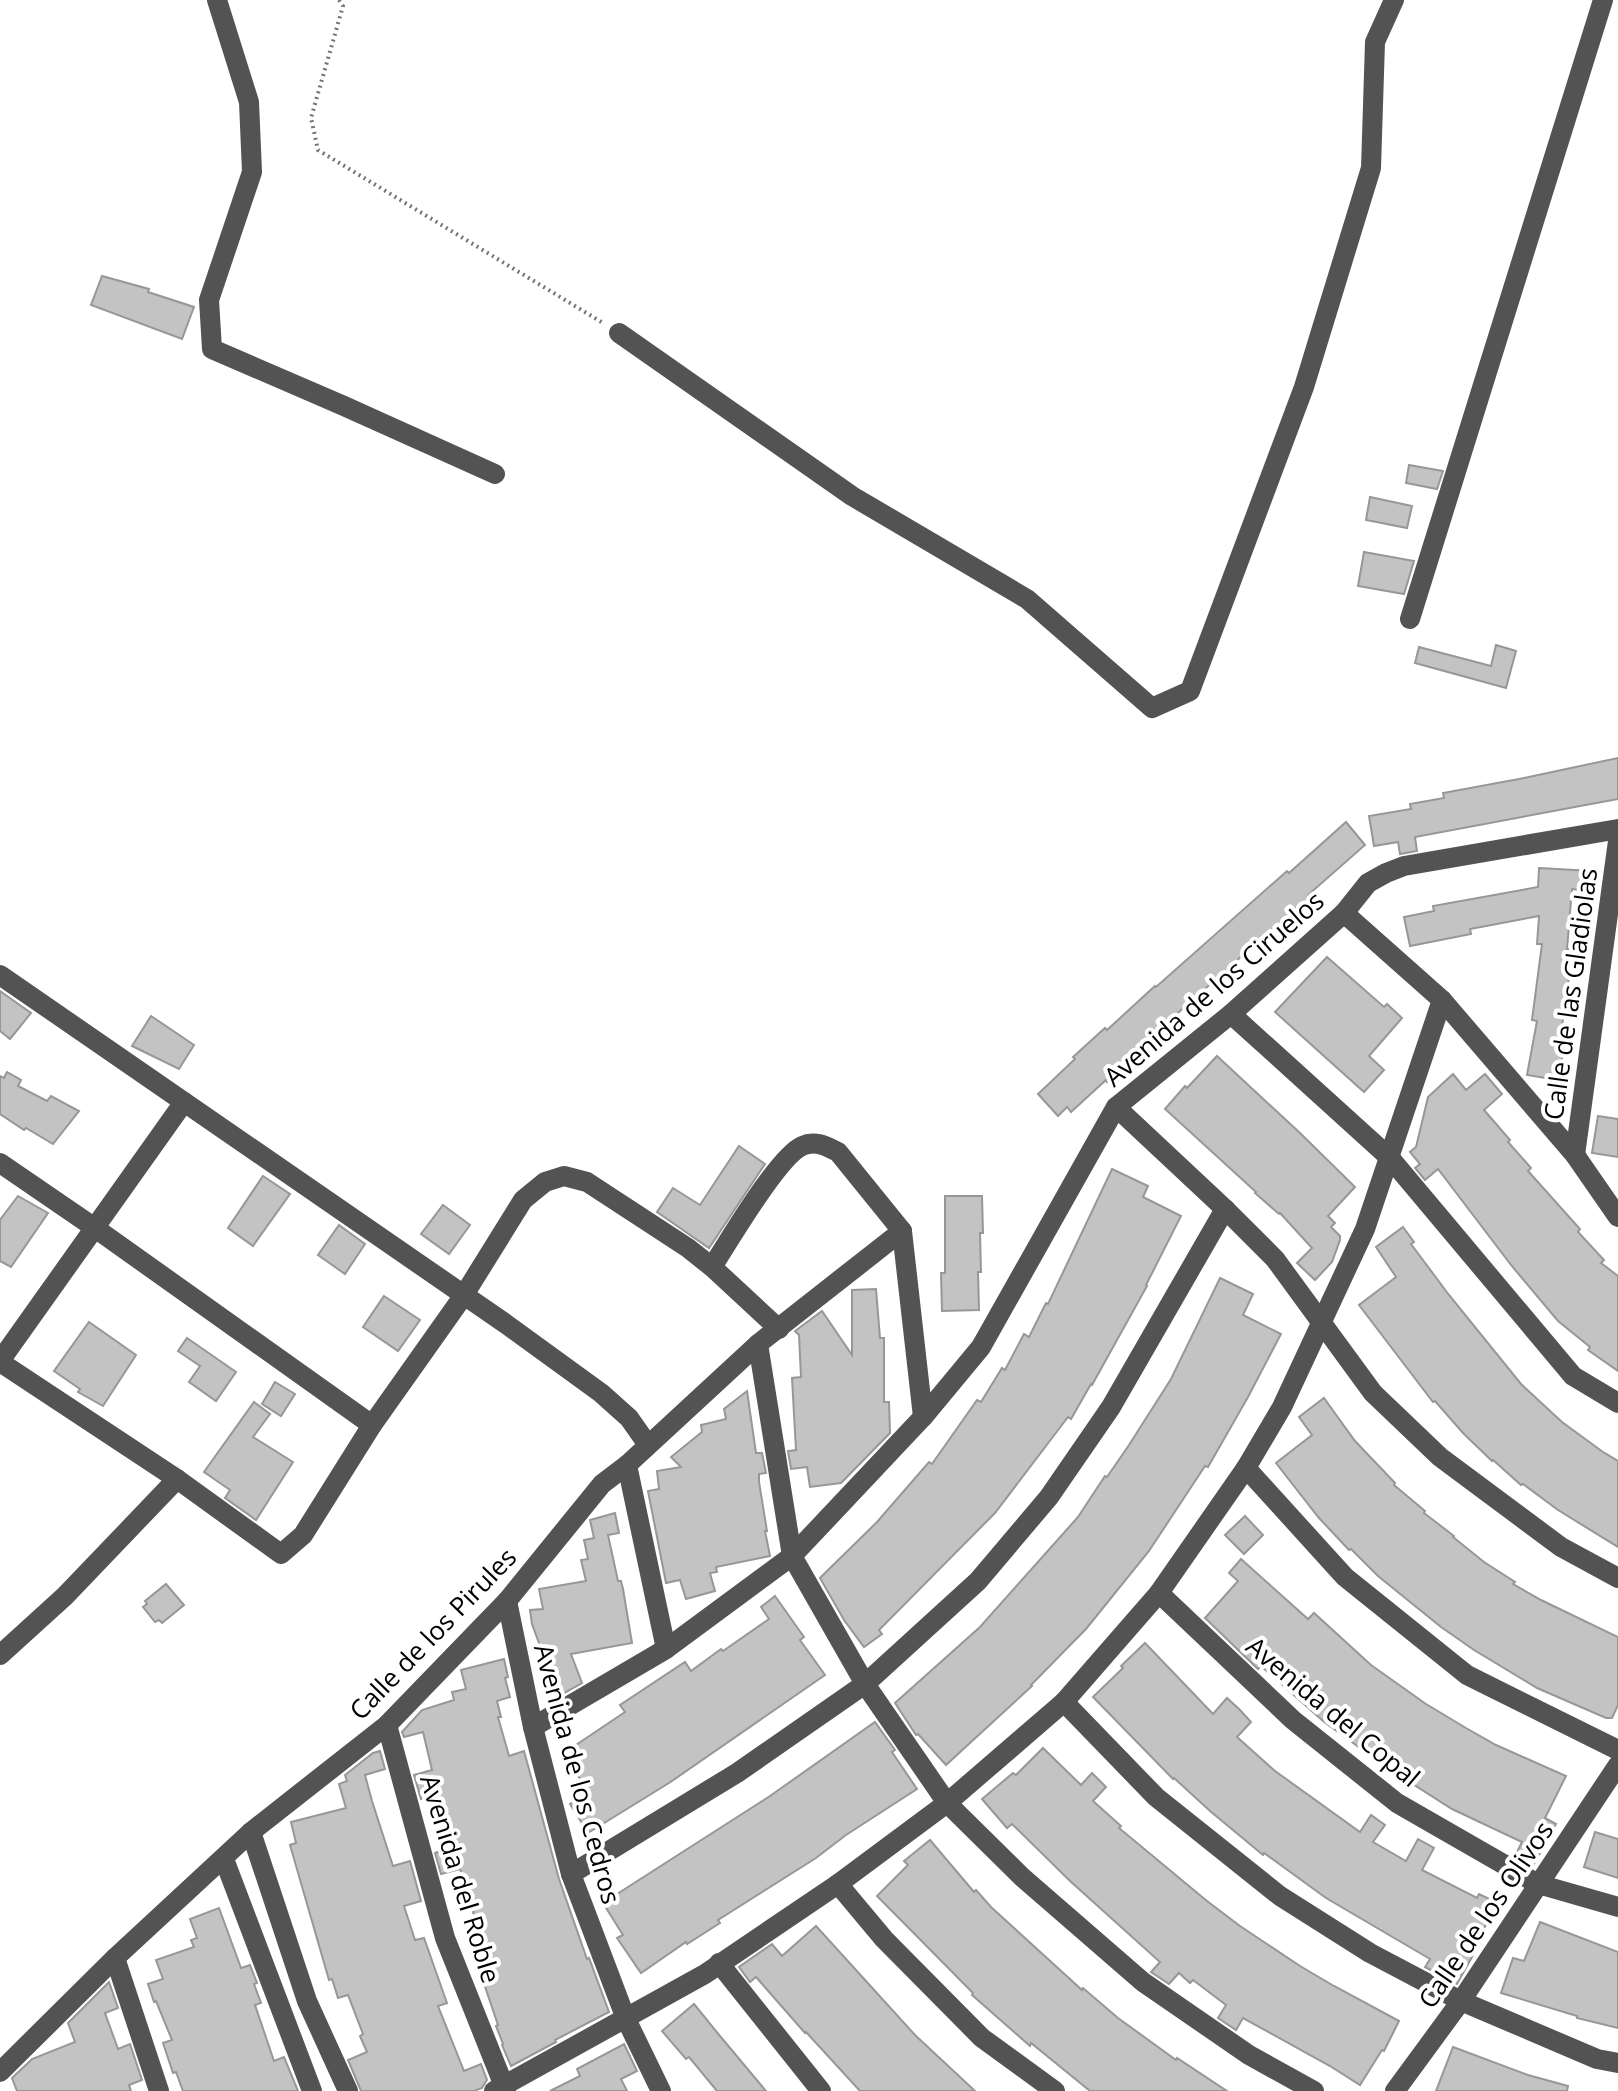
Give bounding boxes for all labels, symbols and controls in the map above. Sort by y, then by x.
street label: Calle de las Gladiolas [1534,866,1606,1122]
street label: Avenida de los Ciruelos [1096,882,1331,1094]
street label: Calle de los Pirules [341,1539,524,1727]
street label: Avenida del Copal [1239,1628,1428,1795]
street label: Avenida de los Cedros [526,1640,630,1908]
street label: Avenida del Roble [412,1770,510,1987]
street label: Calle de los Olivos [1409,1814,1561,2015]

